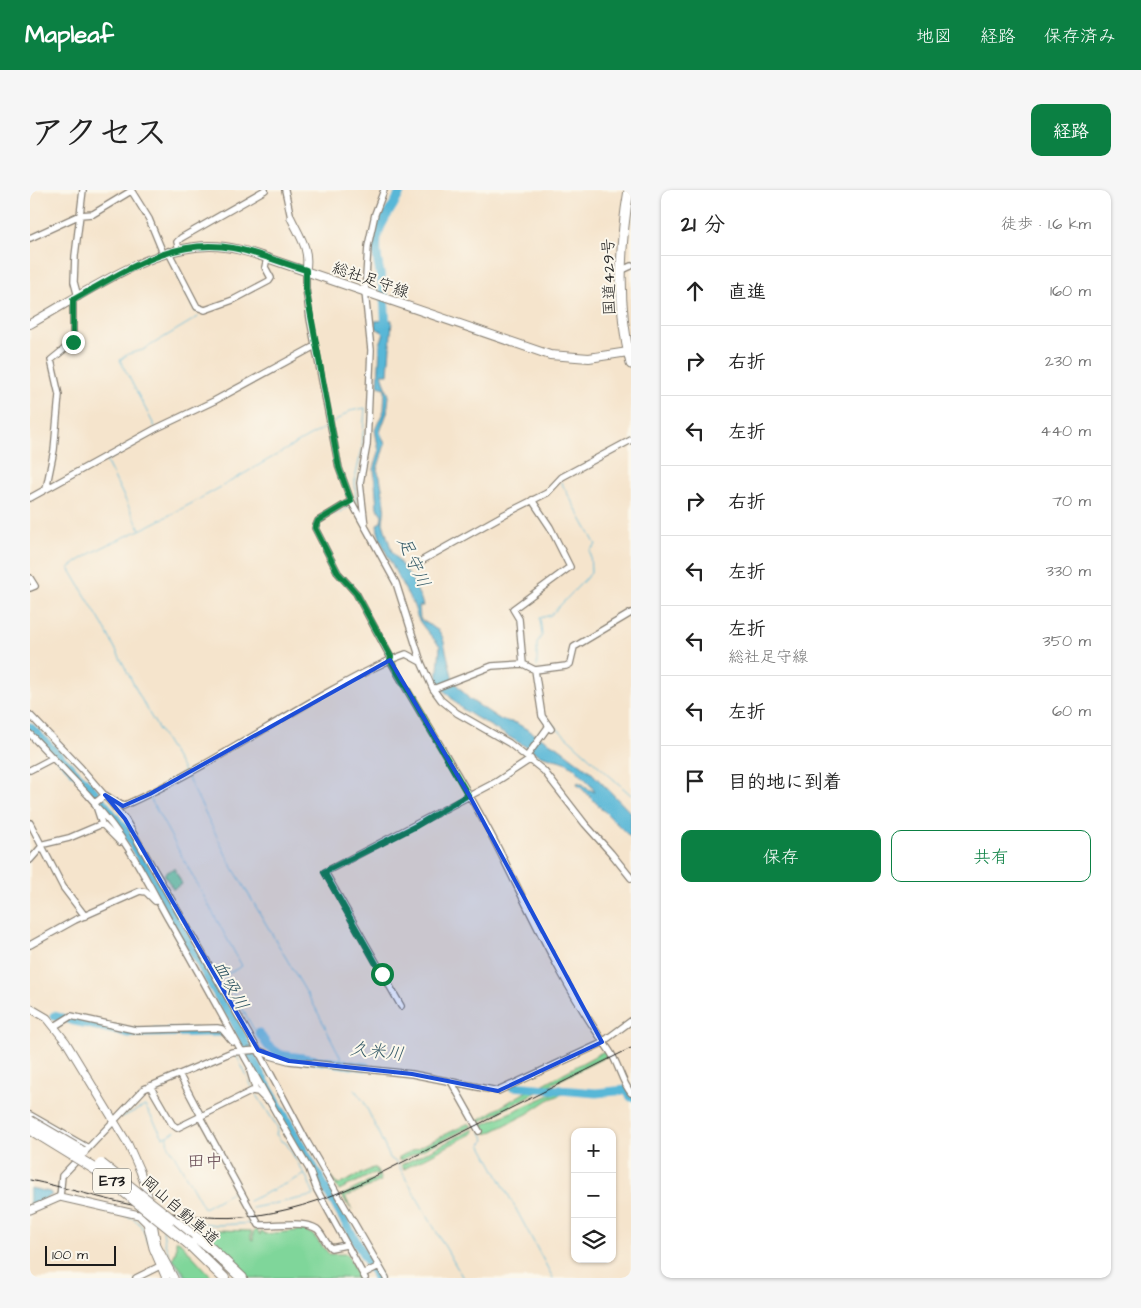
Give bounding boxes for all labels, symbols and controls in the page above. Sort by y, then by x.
text: Mapleaf [25,18,114,52]
text: 地図 [916,24,952,49]
text: 経路 [980,24,1016,49]
text: 保存済み [1044,24,1116,49]
button: 経路 [1031,104,1111,156]
text: アクセス [30,109,168,158]
text: 21 分 [681,210,725,239]
text: 徒歩 · 1.6 km [1001,213,1091,235]
street label: 国道429号 [597,238,621,316]
street label: 総社足守線 [329,257,412,303]
icon: ahead [681,277,709,305]
text: 直進 [728,279,766,306]
text: 160 m [1050,280,1091,302]
route end [62,331,85,354]
icon: right [681,347,709,375]
text: 右折 [728,349,766,376]
text: 230 m [1045,350,1091,372]
icon: left [681,417,709,445]
text: 左折 [728,419,766,446]
text: 440 m [1040,420,1091,442]
icon: right [681,487,709,515]
text: 右折 [728,489,766,516]
text: 70 m [1052,490,1091,512]
water label: 足守川 [391,532,436,592]
icon: left [681,557,709,585]
text: 左折 [728,559,766,586]
text: 330 m [1046,560,1091,582]
text: 左折 [728,616,766,643]
icon: left [681,627,709,655]
text: 350 m [1043,630,1091,652]
text: 総社足守線 [728,646,808,668]
icon: left [681,697,709,725]
text: 左折 [728,699,766,726]
text: 60 m [1052,700,1091,722]
icon: arrive [681,767,709,795]
text: 目的地に到着 [728,769,842,796]
button: 保存 [681,830,881,882]
button: 共有 [891,830,1091,882]
water label: 血吸川 [207,956,255,1015]
route start [371,963,394,986]
water label: 久米川 [349,1036,405,1067]
map controls [571,1128,616,1263]
button: + [571,1128,616,1173]
district label: 田中 [187,1149,223,1174]
road number: E73 [93,1168,131,1194]
street label: 岡山自動車道 [137,1171,224,1251]
button: − [571,1173,616,1218]
button: layers [571,1218,616,1263]
scale bar [45,1243,116,1266]
text: 100 m [52,1245,88,1265]

